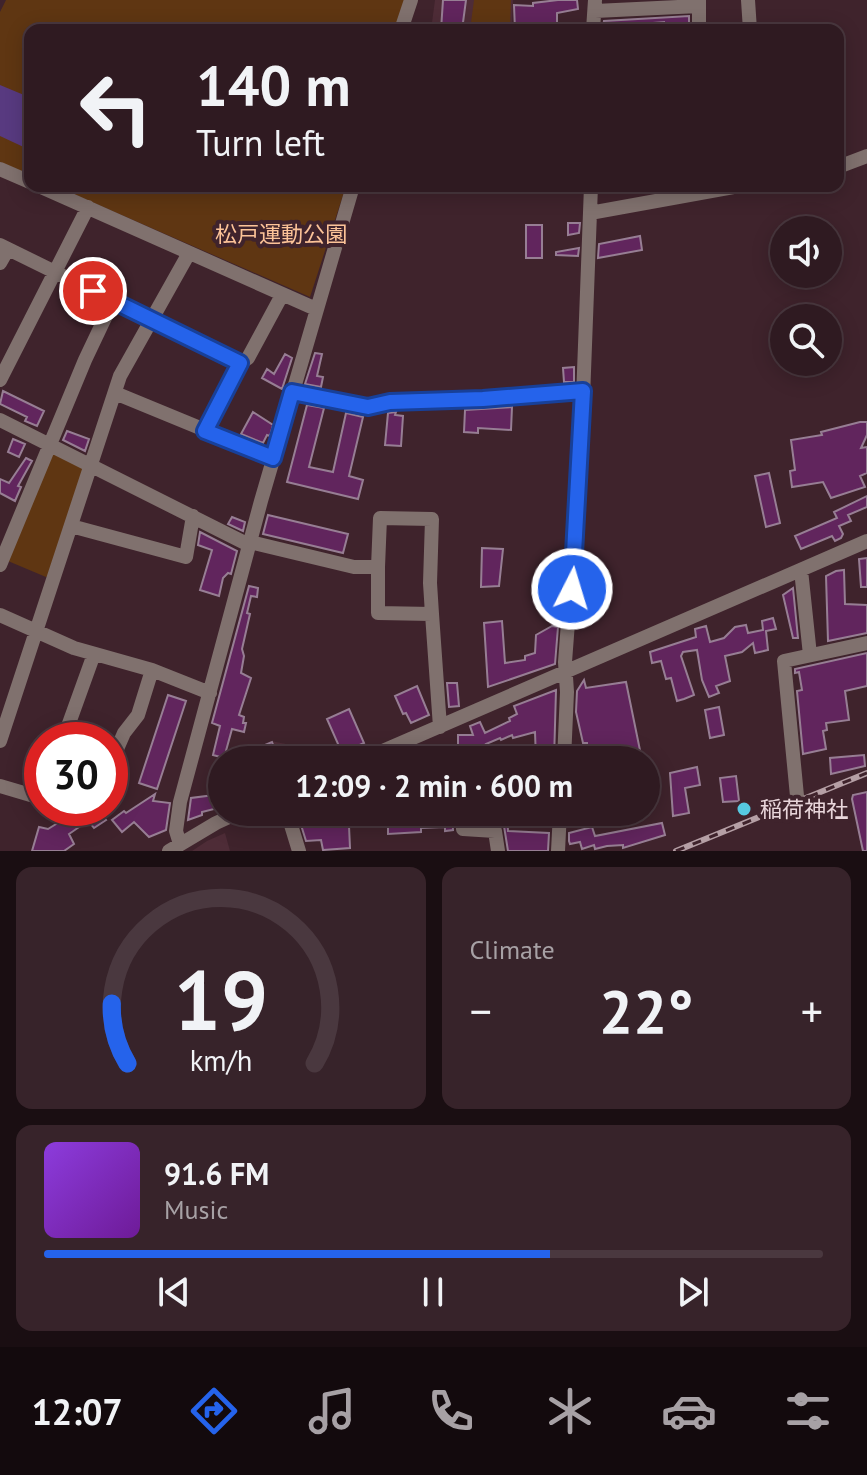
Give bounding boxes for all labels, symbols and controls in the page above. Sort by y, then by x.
text: 140 m [196,49,351,121]
icon: left [64,56,168,160]
text: Turn left [196,119,325,166]
map controls [770,216,842,376]
button: sound [770,216,842,288]
park label: 松戸運動公園 [215,220,347,248]
pin [59,257,127,325]
icon: arrive [71,269,115,313]
button: search [770,304,842,376]
position arrow [530,547,614,631]
speed limit sign: 30 [24,722,128,826]
text: 12:09 · 2 min · 600 m [295,766,573,805]
place label: 稲荷神社 [760,795,848,823]
marker: 稲荷神社 [735,800,753,818]
text: Climate [470,933,555,966]
text: 19 [174,945,268,1053]
text: 22° [599,972,693,1050]
text: − [470,982,492,1039]
text: + [801,982,823,1039]
text: km/h [189,1042,252,1079]
text: 91.6 FM [164,1154,269,1193]
text: Music [164,1193,228,1226]
icon: previous [152,1270,196,1314]
icon: pause [411,1270,455,1314]
icon: next [671,1270,715,1314]
icon: directions [186,1383,242,1439]
icon: music [304,1383,360,1439]
icon: phone [423,1383,479,1439]
icon: climate [542,1383,598,1439]
icon: car [661,1383,717,1439]
icon: filters [780,1383,836,1439]
text: 12:07 [31,1388,123,1435]

